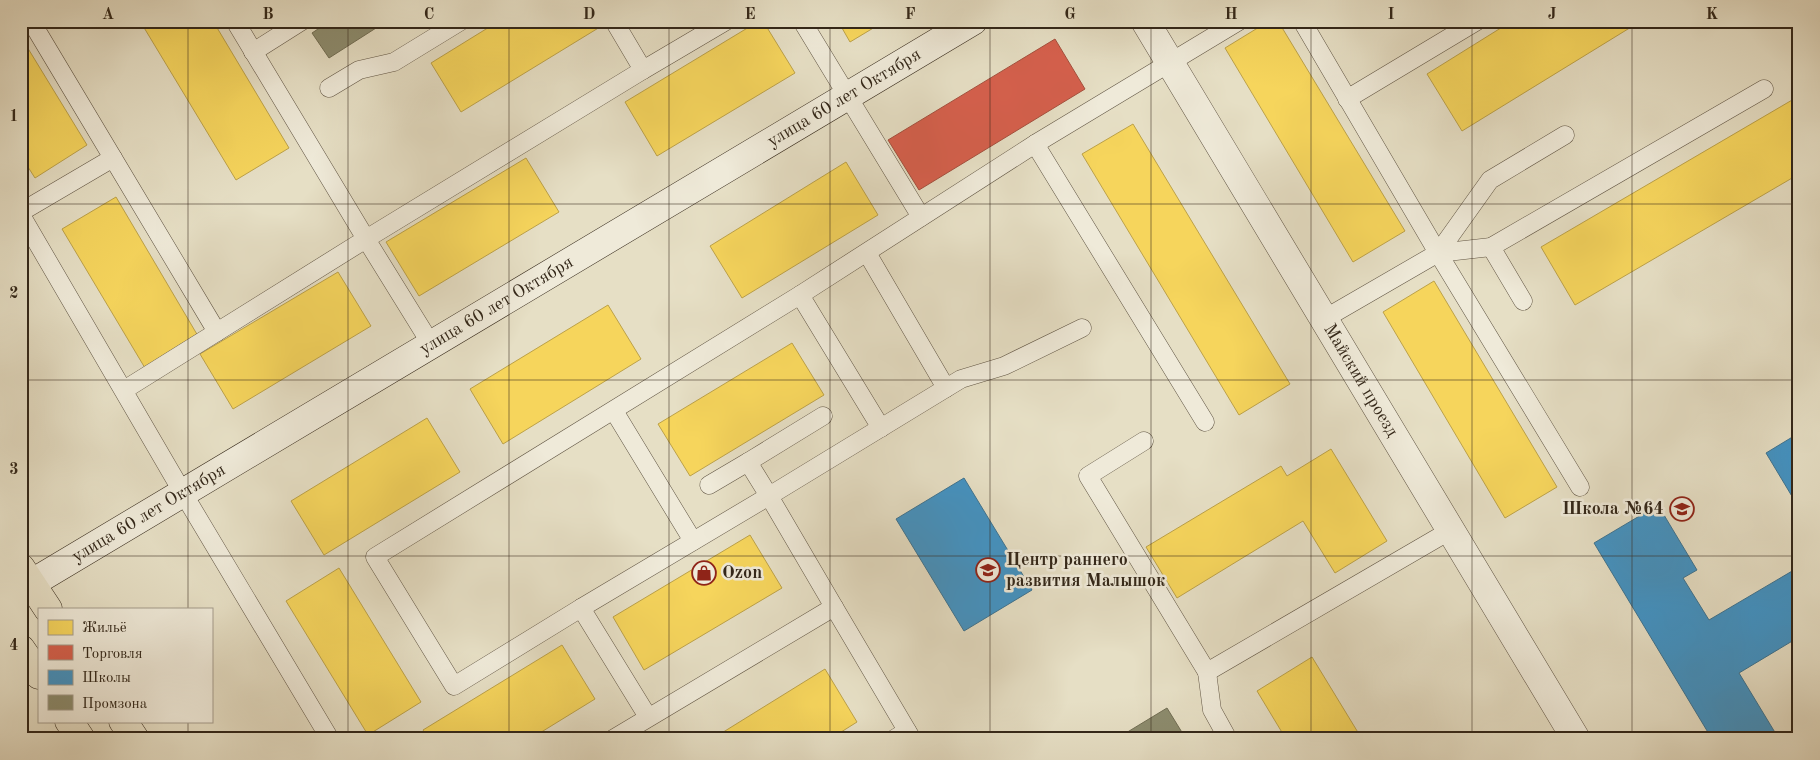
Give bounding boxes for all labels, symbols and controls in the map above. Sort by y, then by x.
text: A [102,7,114,23]
text: B [262,7,274,23]
text: C [424,7,434,23]
text: D [583,7,595,23]
text: E [744,7,756,23]
text: F [905,7,916,23]
text: G [1064,7,1076,23]
text: H [1224,7,1238,23]
text: I [1387,7,1395,23]
text: J [1548,7,1557,23]
text: K [1706,7,1718,23]
street label: улица 60 лет Октября [764,45,924,151]
text: 1 [9,109,19,125]
street label: улица 60 лет Октября [417,253,576,358]
text: 2 [9,286,19,302]
street label: Майский проезд [1320,321,1401,440]
street label: улица 60 лет Октября [69,461,229,566]
text: 3 [9,462,19,478]
school or university icon: Школа №64 [1669,496,1695,522]
place label: Школа №64 [1562,500,1664,518]
place label: Центр раннего развития Малышок [1006,551,1166,590]
school or university icon: Центр раннего развития Малышок [975,557,1001,583]
shop icon: Ozon [691,560,717,586]
place label: Ozon [722,564,762,582]
legend [38,608,212,722]
text: Жильё [82,621,127,636]
text: 4 [9,638,19,654]
text: Торговля [82,647,143,662]
text: Школы [82,671,131,686]
text: Промзона [82,697,148,712]

